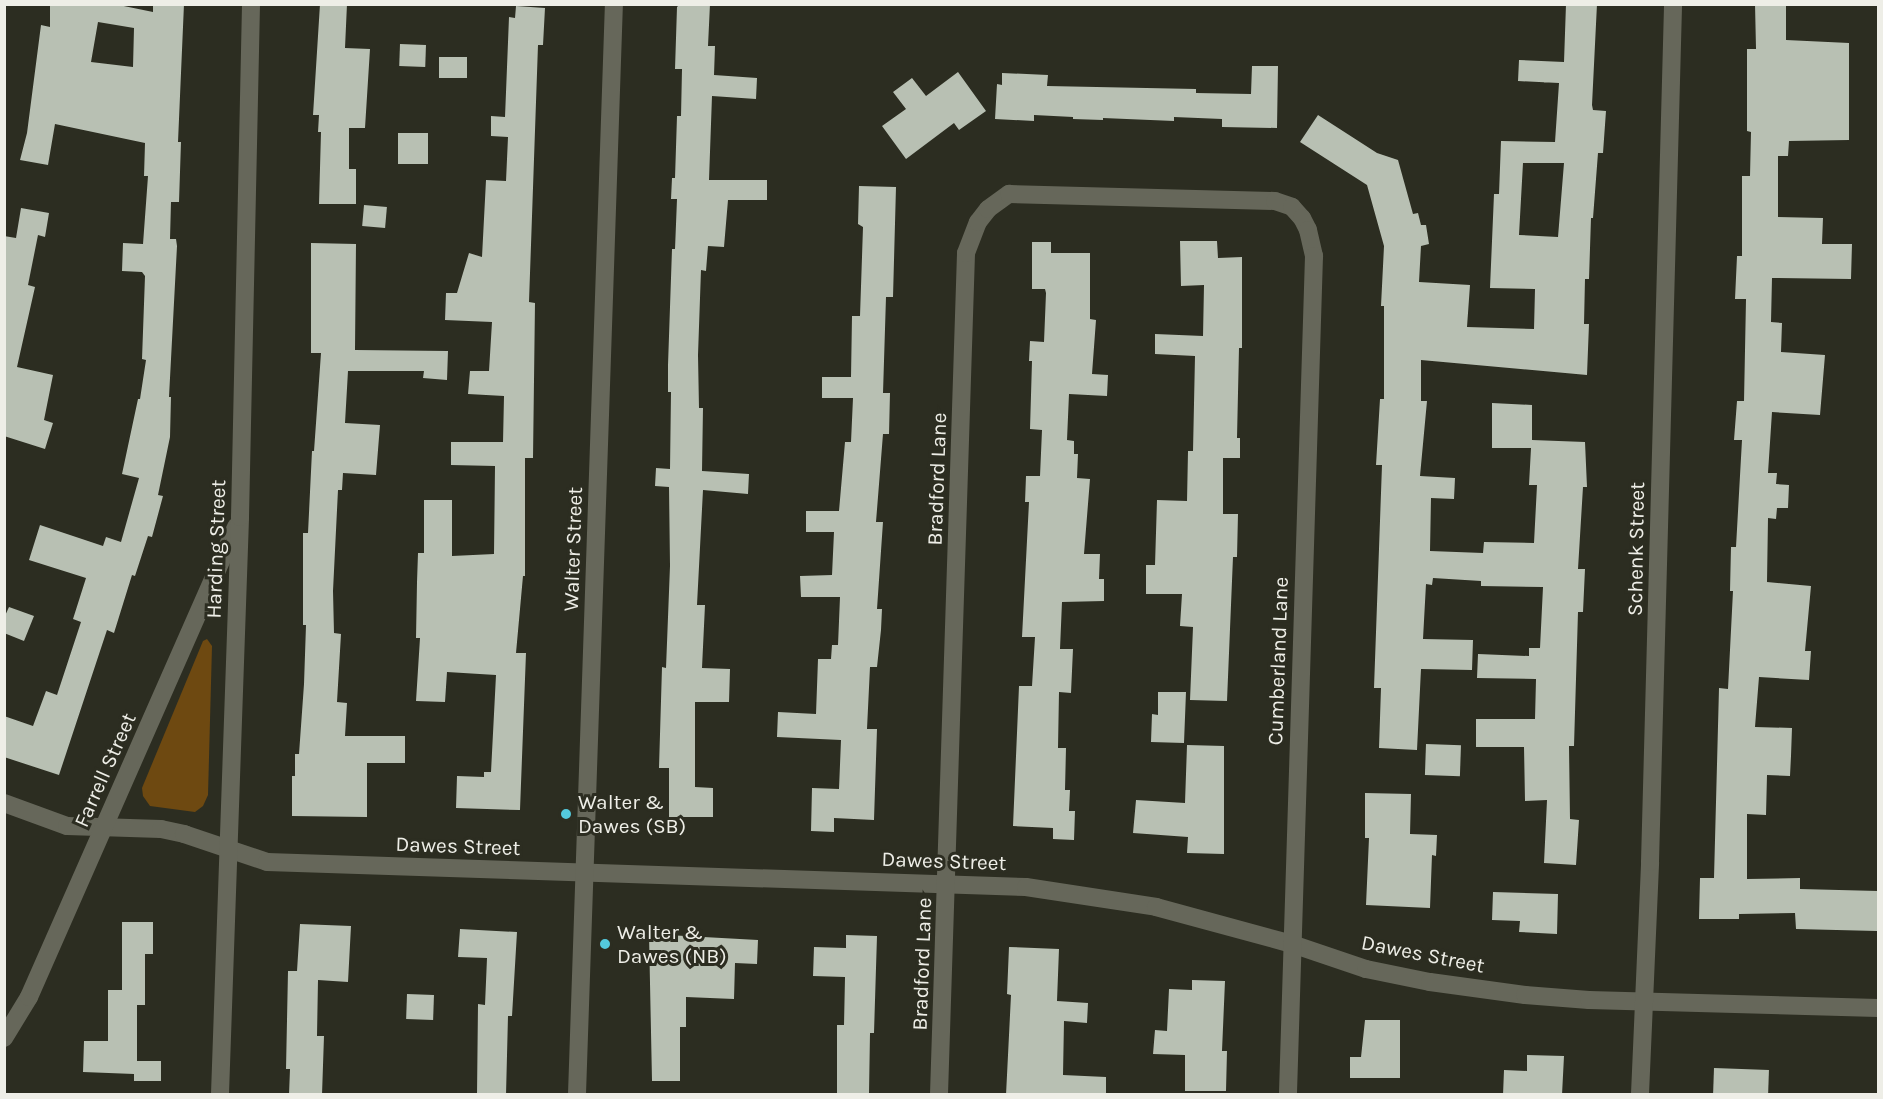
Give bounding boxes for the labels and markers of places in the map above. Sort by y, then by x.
place label: Walter & Dawes (SB) [578,789,686,839]
marker: Walter & Dawes (SB) [559,807,573,821]
place label: Walter & Dawes (NB) [617,919,727,969]
marker: Walter & Dawes (NB) [598,937,612,951]

